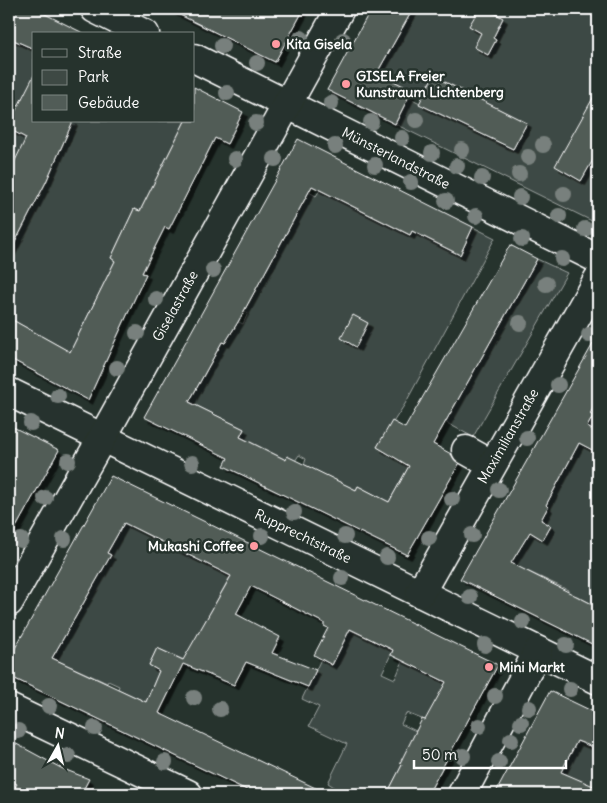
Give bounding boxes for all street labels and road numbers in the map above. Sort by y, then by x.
street label: Münsterlandstraße [339,123,453,193]
street label: Giselastraße [148,267,202,345]
street label: Maximilianstraße [473,385,543,487]
street label: Rupprechtstraße [252,505,354,567]

